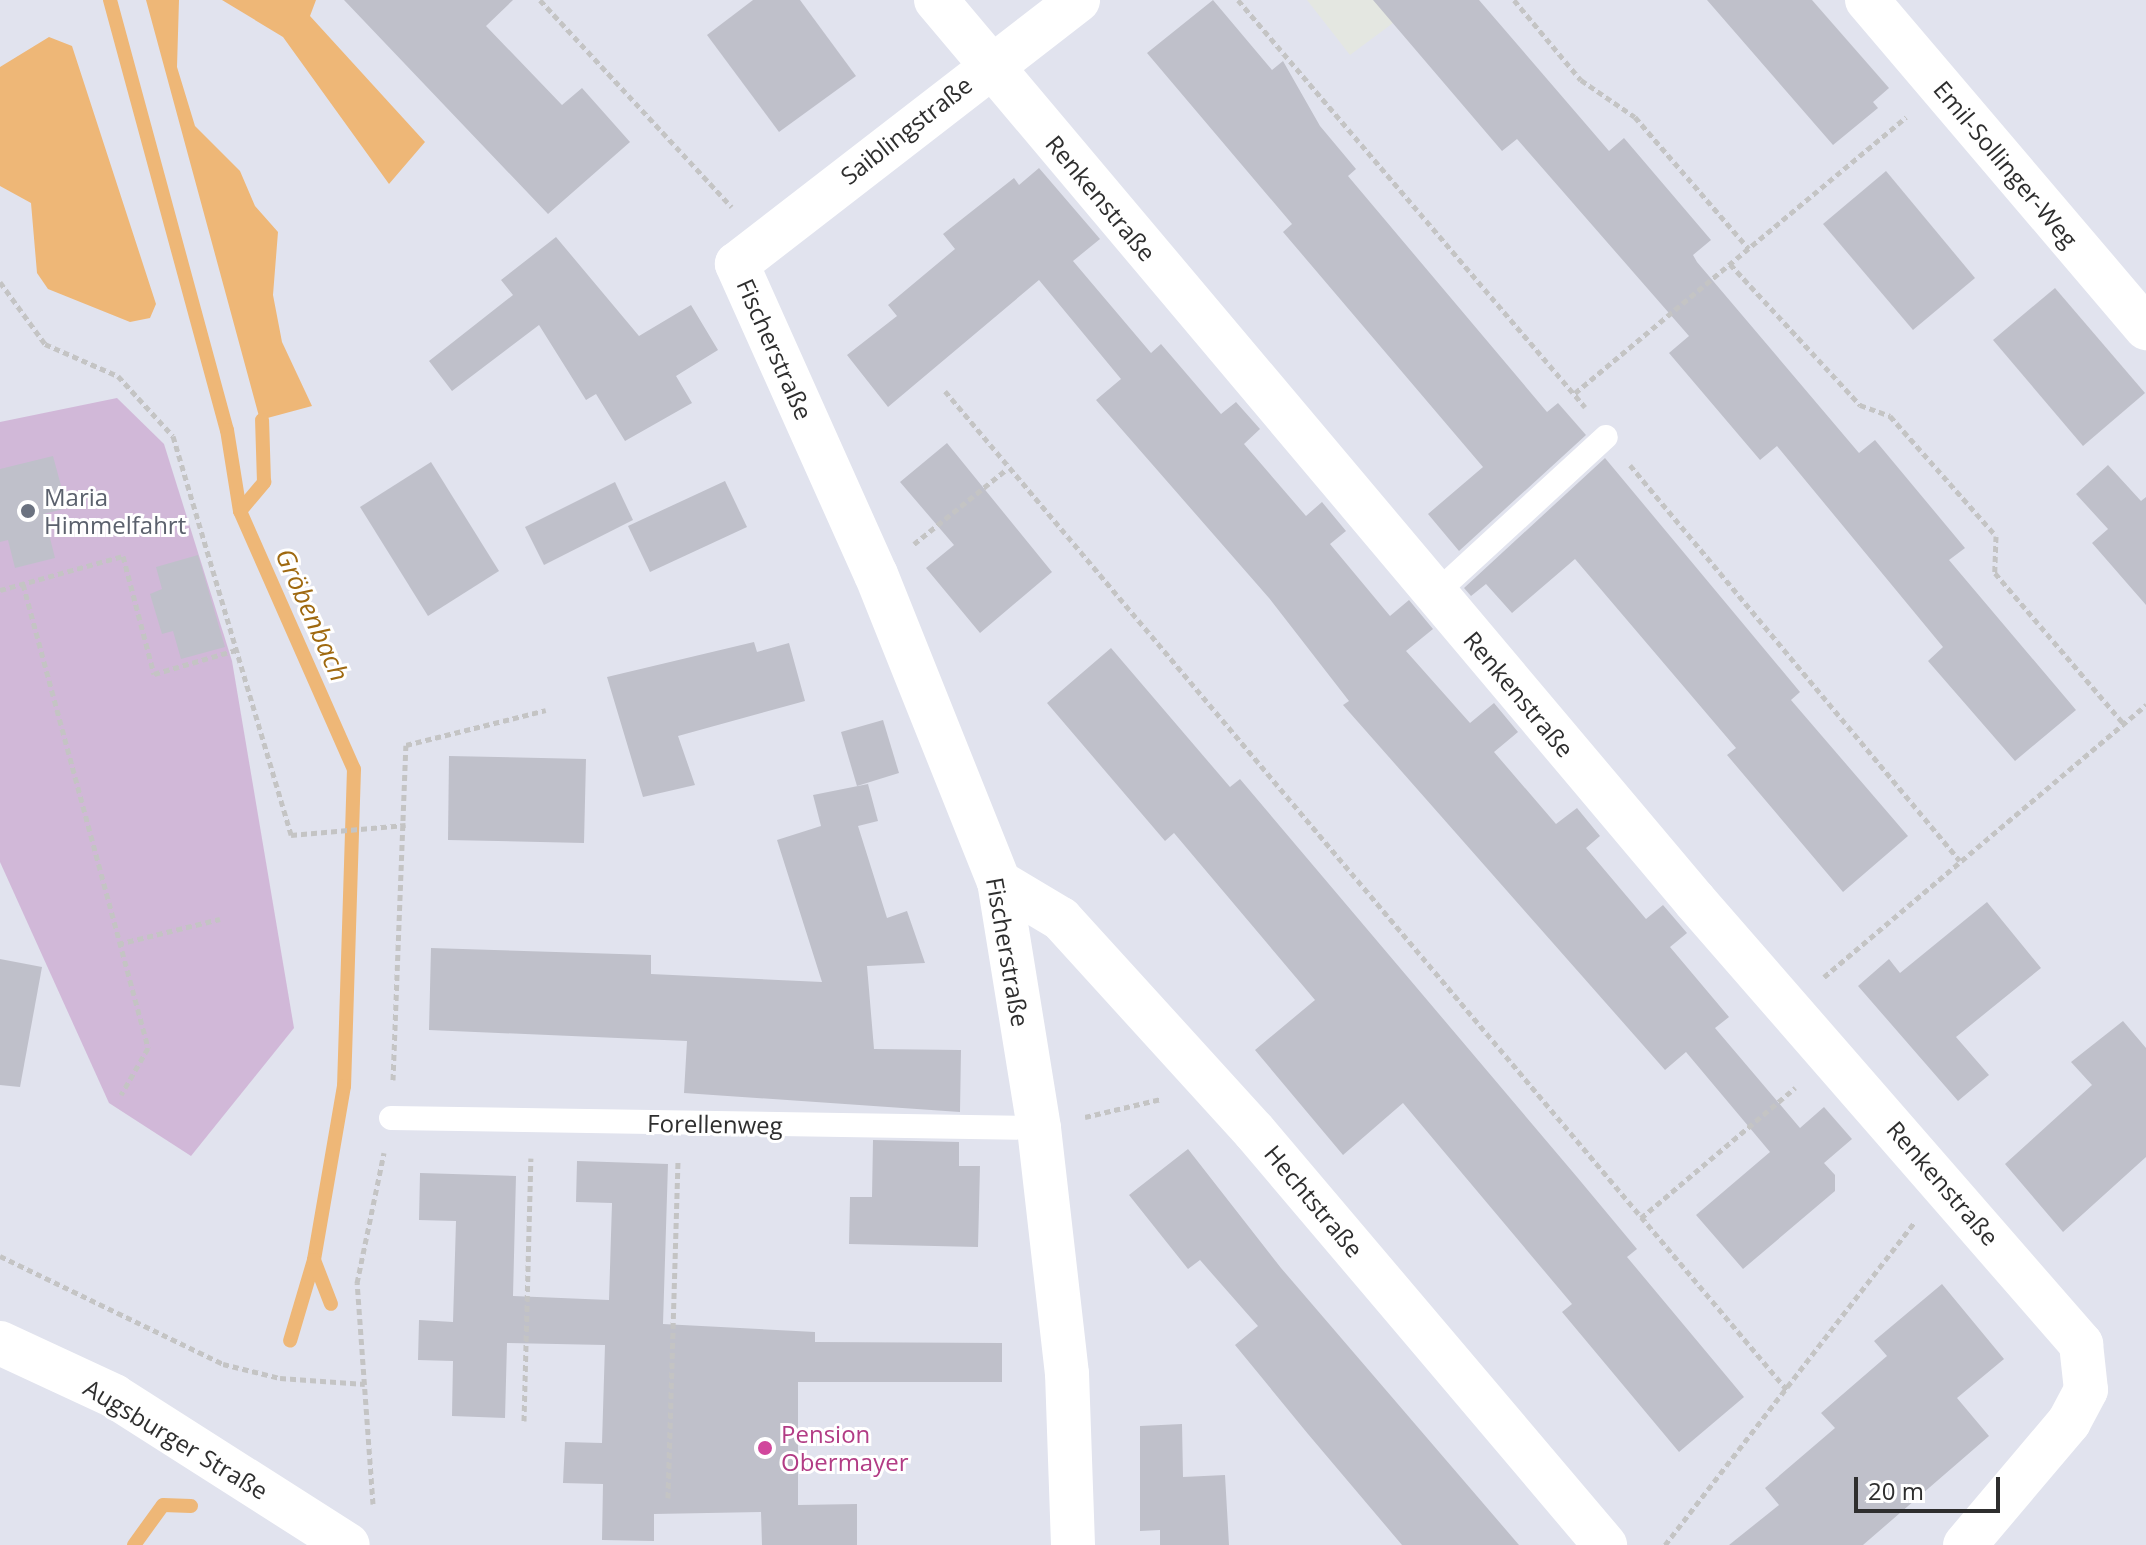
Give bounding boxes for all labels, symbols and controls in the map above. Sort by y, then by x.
street label: Saiblingstraße [835,70,977,190]
street label: Emil-Sollinger-Weg [1928,75,2084,253]
street label: Renkenstraße [1040,129,1162,267]
street label: Fischerstraße [731,274,819,424]
place label: Maria Himmelfahrt [44,483,186,539]
marker: Maria Himmelfahrt [19,502,37,520]
water label: Gröbenbach [269,544,355,686]
street label: Renkenstraße [1458,625,1580,763]
street label: Fischerstraße [981,875,1035,1029]
street label: Forellenweg [647,1108,783,1140]
street label: Renkenstraße [1881,1115,2005,1251]
street label: Hechtstraße [1259,1139,1369,1263]
street label: Augsburger Straße [79,1373,273,1505]
place label: Pension Obermayer [781,1420,908,1476]
marker: Pension Obermayer [756,1439,774,1457]
scale bar [1858,1461,2004,1511]
text: 20 m [1868,1474,1924,1507]

